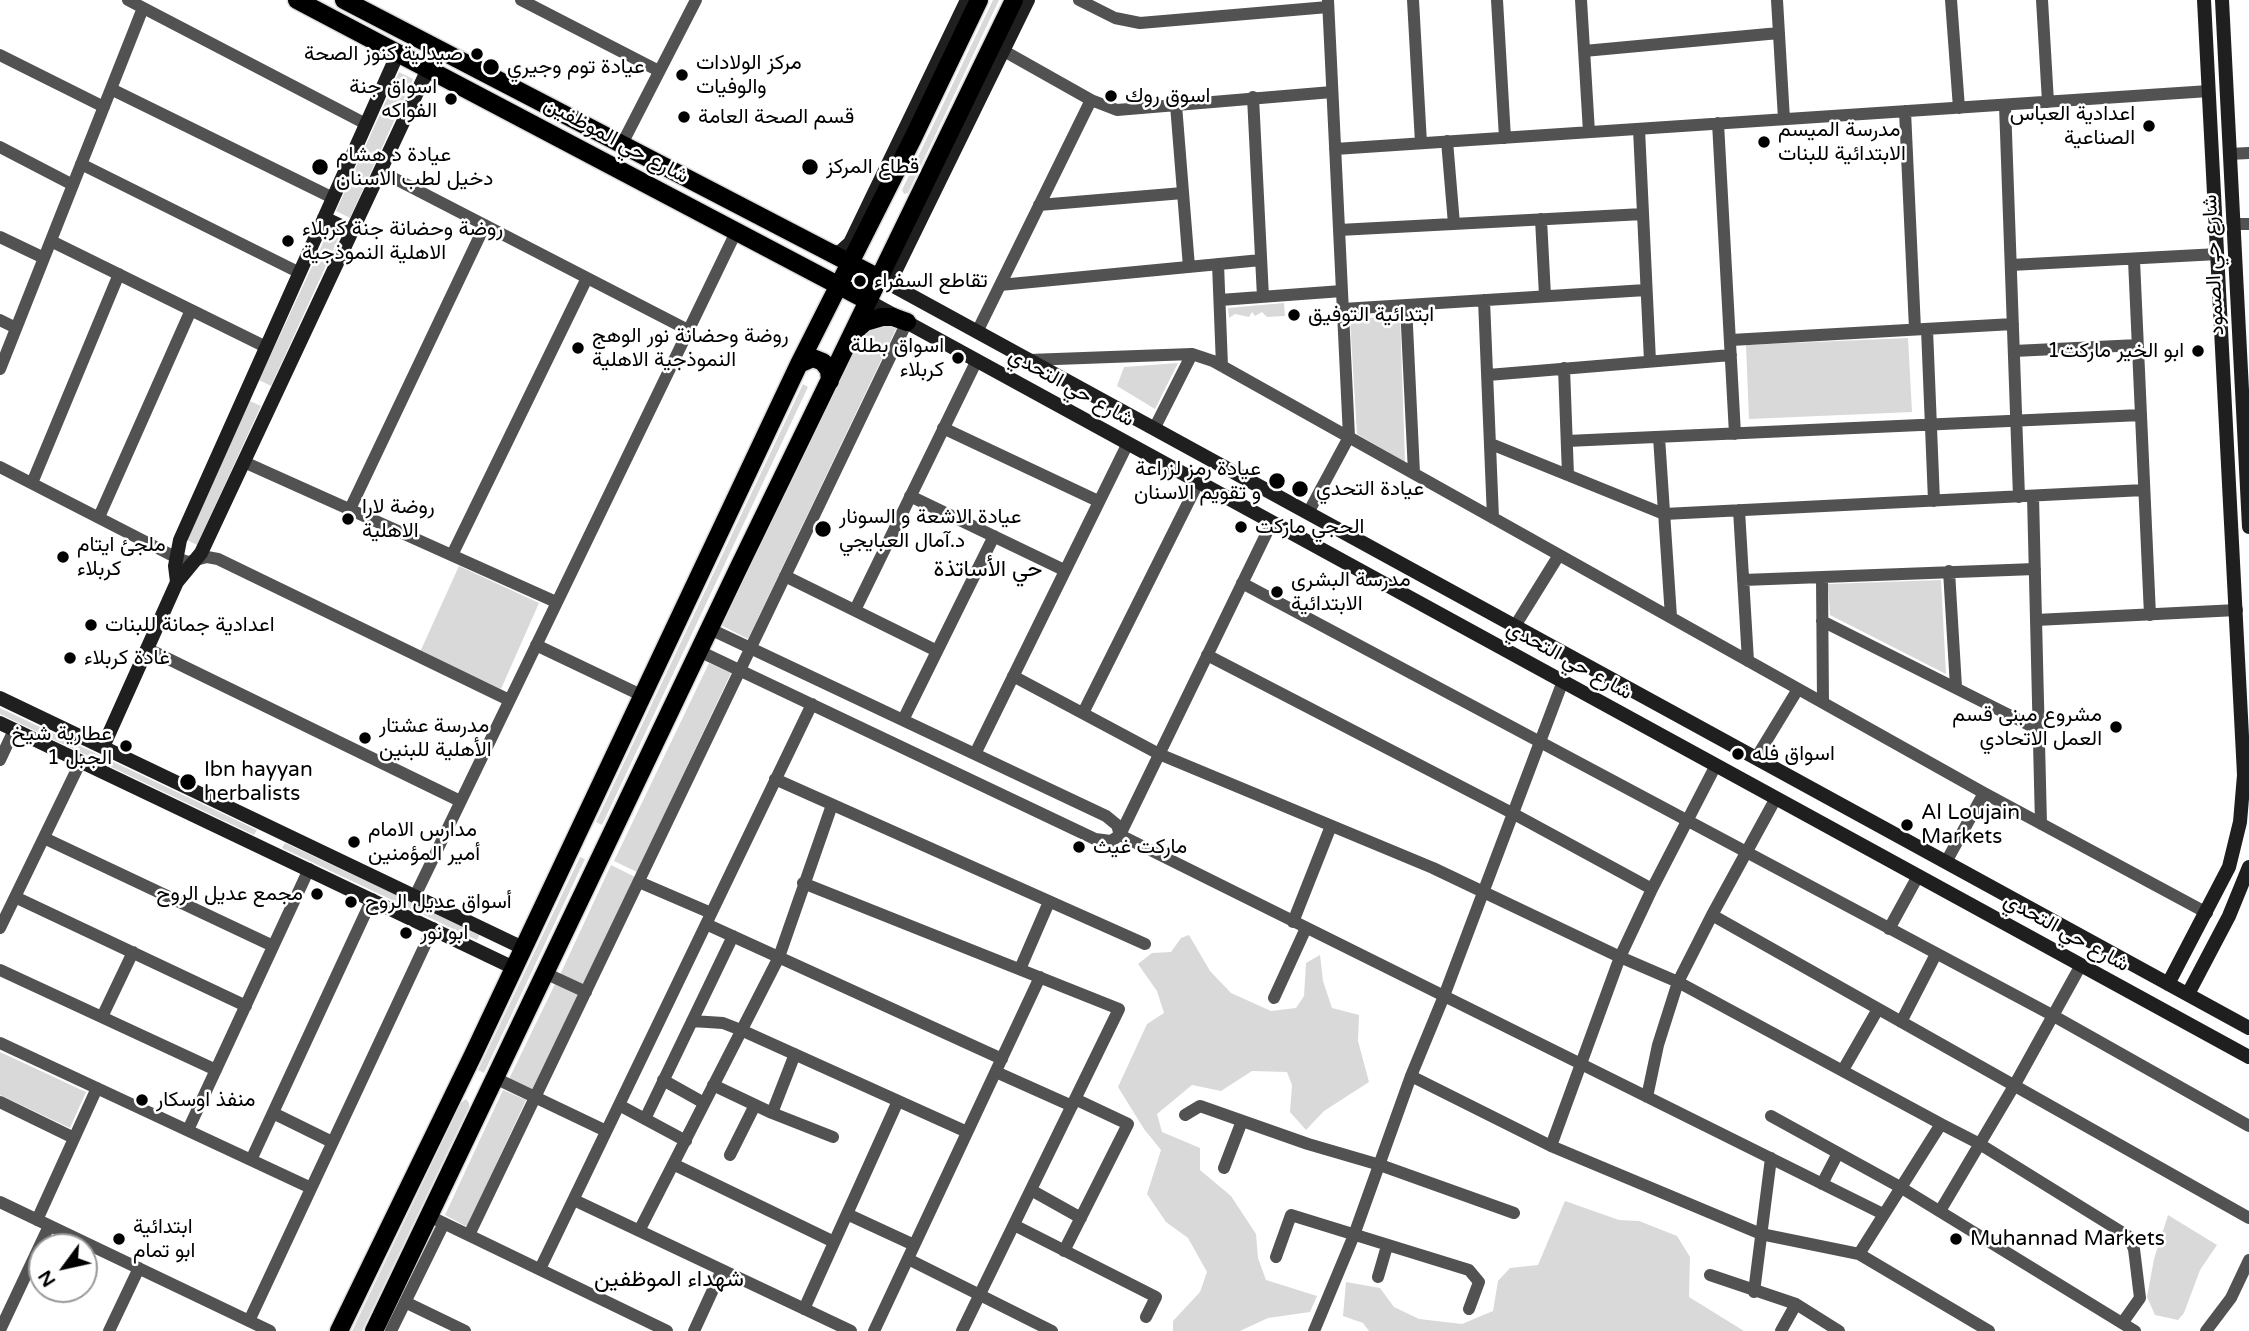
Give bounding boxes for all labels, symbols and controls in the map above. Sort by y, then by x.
place label: صيدلية كنوز الصحة [304,41,463,67]
marker: صيدلية كنوز الصحة [469,46,485,62]
place label: مركز الولادات والوفيات [696,50,802,100]
place label: عيادة توم وجيري [507,54,645,80]
marker: عيادة توم وجيري [481,57,501,77]
marker: مركز الولادات والوفيات [674,67,690,83]
place label: اسواق جنة الفواكه [349,74,437,124]
place label: اسوق روك [1125,83,1210,109]
marker: اسوق روك [1103,88,1119,104]
marker: اسواق جنة الفواكه [443,91,459,107]
street label: شارع حي الموظفين [539,92,693,190]
place label: اعدادية العباس الصناعية [2010,101,2135,151]
place label: قسم الصحة العامة [698,104,854,130]
marker: قسم الصحة العامة [676,109,692,125]
place label: مدرسة الميسم الابتدائية للبنات [1778,117,1906,167]
marker: اعدادية العباس الصناعية [2141,118,2157,134]
marker: مدرسة الميسم الابتدائية للبنات [1756,134,1772,150]
place label: عيادة د هشام دخيل لطب الاسنان [336,142,493,192]
place label: قطاع المركز [826,154,919,180]
marker: عيادة د هشام دخيل لطب الاسنان [310,157,330,177]
marker: قطاع المركز [800,157,820,177]
street label: شارع حي الصمود [2198,194,2230,336]
place label: روضة وحضانة جنة كربلاء الاهلية النموذجية [302,216,503,266]
marker: روضة وحضانة جنة كربلاء الاهلية النموذجية [280,233,296,249]
place label: تقاطع السفراء [874,268,988,294]
marker: تقاطع السفراء [852,273,868,289]
place label: ابتدائية التوفيق [1308,302,1434,328]
marker: ابتدائية التوفيق [1286,307,1302,323]
place label: روضة وحضانة نور الوهج النموذجية الاهلية [592,323,789,373]
place label: اسواق بطلة كربلاء [850,333,944,383]
place label: ابو الخير ماركت1 [2047,338,2184,364]
marker: روضة وحضانة نور الوهج النموذجية الاهلية [570,340,586,356]
street label: شارع حي التحدي [1004,343,1138,433]
marker: ابو الخير ماركت1 [2190,343,2206,359]
marker: اسواق بطلة كربلاء [950,350,966,366]
place label: عيادة رمز لزراعة و تقويم الاسنان [1134,456,1261,506]
marker: عيادة رمز لزراعة و تقويم الاسنان [1267,471,1287,491]
place label: عيادة التحدي [1316,476,1424,502]
marker: عيادة التحدي [1290,479,1310,499]
place label: روضة لارا الاهلية [362,494,435,544]
place label: عيادة الاشعة و السونار د.آمال العبايجي [839,504,1022,554]
marker: روضة لارا الاهلية [340,511,356,527]
place label: الحجي ماركت [1255,514,1364,540]
marker: عيادة الاشعة و السونار د.آمال العبايجي [813,519,833,539]
marker: الحجي ماركت [1233,519,1249,535]
place label: ملجئ ايتام كربلاء [77,532,166,582]
marker: ملجئ ايتام كربلاء [55,549,71,565]
district label: حي الأساتذة [934,556,1042,584]
place label: مدرسة البشرى الابتدائية [1291,567,1411,617]
marker: مدرسة البشرى الابتدائية [1269,584,1285,600]
place label: اعدادية جمانة للبنات [105,612,275,638]
street label: شارع حي التحدي [1502,616,1636,706]
marker: اعدادية جمانة للبنات [83,617,99,633]
place label: غادة كربلاء [84,645,170,671]
marker: غادة كربلاء [62,650,78,666]
place label: مشروع مبنى قسم العمل الاتحادي [1952,702,2102,752]
place label: مدرسة عشتار الأهلية للبنين [379,713,492,763]
marker: مشروع مبنى قسم العمل الاتحادي [2108,719,2124,735]
place label: عطارية شيخ الجبل 1 [12,721,112,771]
marker: مدرسة عشتار الأهلية للبنين [357,730,373,746]
marker: عطارية شيخ الجبل 1 [118,738,134,754]
place label: اسواق فله [1752,741,1835,767]
marker: اسواق فله [1730,746,1746,762]
place label: Ibn hayyan herbalists [204,757,313,807]
marker: Ibn hayyan herbalists [178,772,198,792]
place label: Al Loujain Markets [1921,800,2020,850]
place label: مدارس الامام أمير المؤمنين [368,817,480,867]
marker: Al Loujain Markets [1899,817,1915,833]
marker: مدارس الامام أمير المؤمنين [346,834,362,850]
place label: ماركت غيث [1093,834,1187,860]
marker: ماركت غيث [1071,839,1087,855]
place label: مجمع عديل الروح [156,881,303,907]
marker: مجمع عديل الروح [309,886,325,902]
street label: شارع حي التحدي [1999,888,2133,978]
place label: أسواق عديل الروح [365,889,512,915]
marker: أسواق عديل الروح [343,894,359,910]
place label: ابو نور [420,920,468,946]
marker: ابو نور [398,925,414,941]
place label: منفذ اوسكار [156,1087,256,1113]
marker: منفذ اوسكار [134,1092,150,1108]
place label: ابتدائية ابو تمام [133,1214,195,1264]
place label: Muhannad Markets [1970,1226,2165,1252]
marker: ابتدائية ابو تمام [111,1231,127,1247]
marker: Muhannad Markets [1948,1231,1964,1247]
north arrow [28,1233,98,1303]
text: N [34,1266,60,1291]
district label: شهداء الموظفين [594,1266,744,1294]

